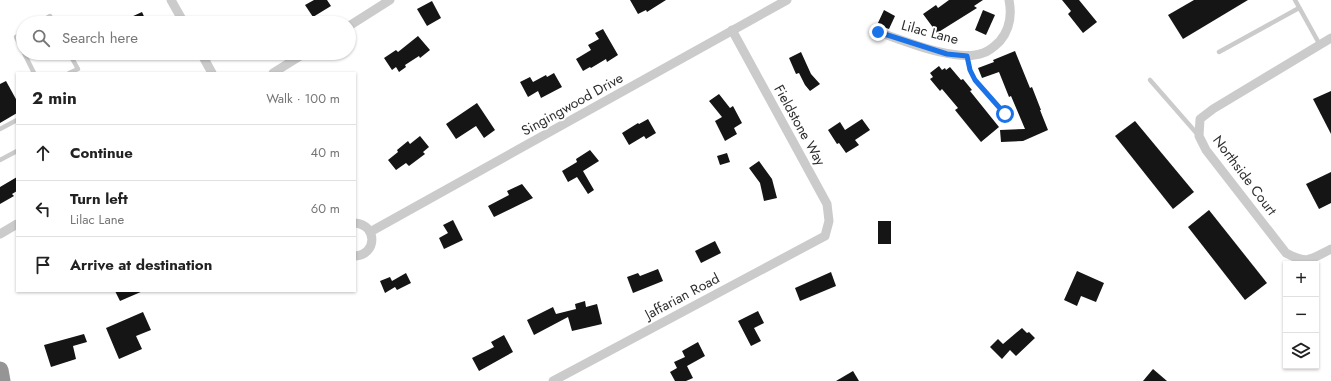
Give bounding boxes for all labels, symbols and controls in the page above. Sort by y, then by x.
street label: Lilac Lane [899,15,961,49]
search box [16,16,356,60]
route end [869,23,887,41]
icon: search [30,27,52,49]
text: Search here [62,27,138,49]
street label: Singingwood Drive [518,68,626,140]
street label: Fieldstone Way [769,81,831,170]
text: 2 min [32,86,77,110]
text: Walk · 100 m [266,89,340,108]
route start [996,105,1014,123]
street label: Northside Court [1208,131,1282,220]
icon: ahead [32,142,54,164]
text: Continue [70,142,133,164]
text: 40 m [311,143,340,162]
text: Turn left [70,188,128,210]
icon: left [32,198,54,220]
text: 60 m [311,199,340,218]
text: Lilac Lane [70,210,124,229]
icon: arrive [32,254,54,276]
text: Arrive at destination [70,254,212,276]
map controls [1283,261,1319,369]
button: + [1283,261,1319,297]
street label: Jaffarian Road [639,268,723,325]
button: − [1283,297,1319,333]
button: layers [1283,333,1319,369]

